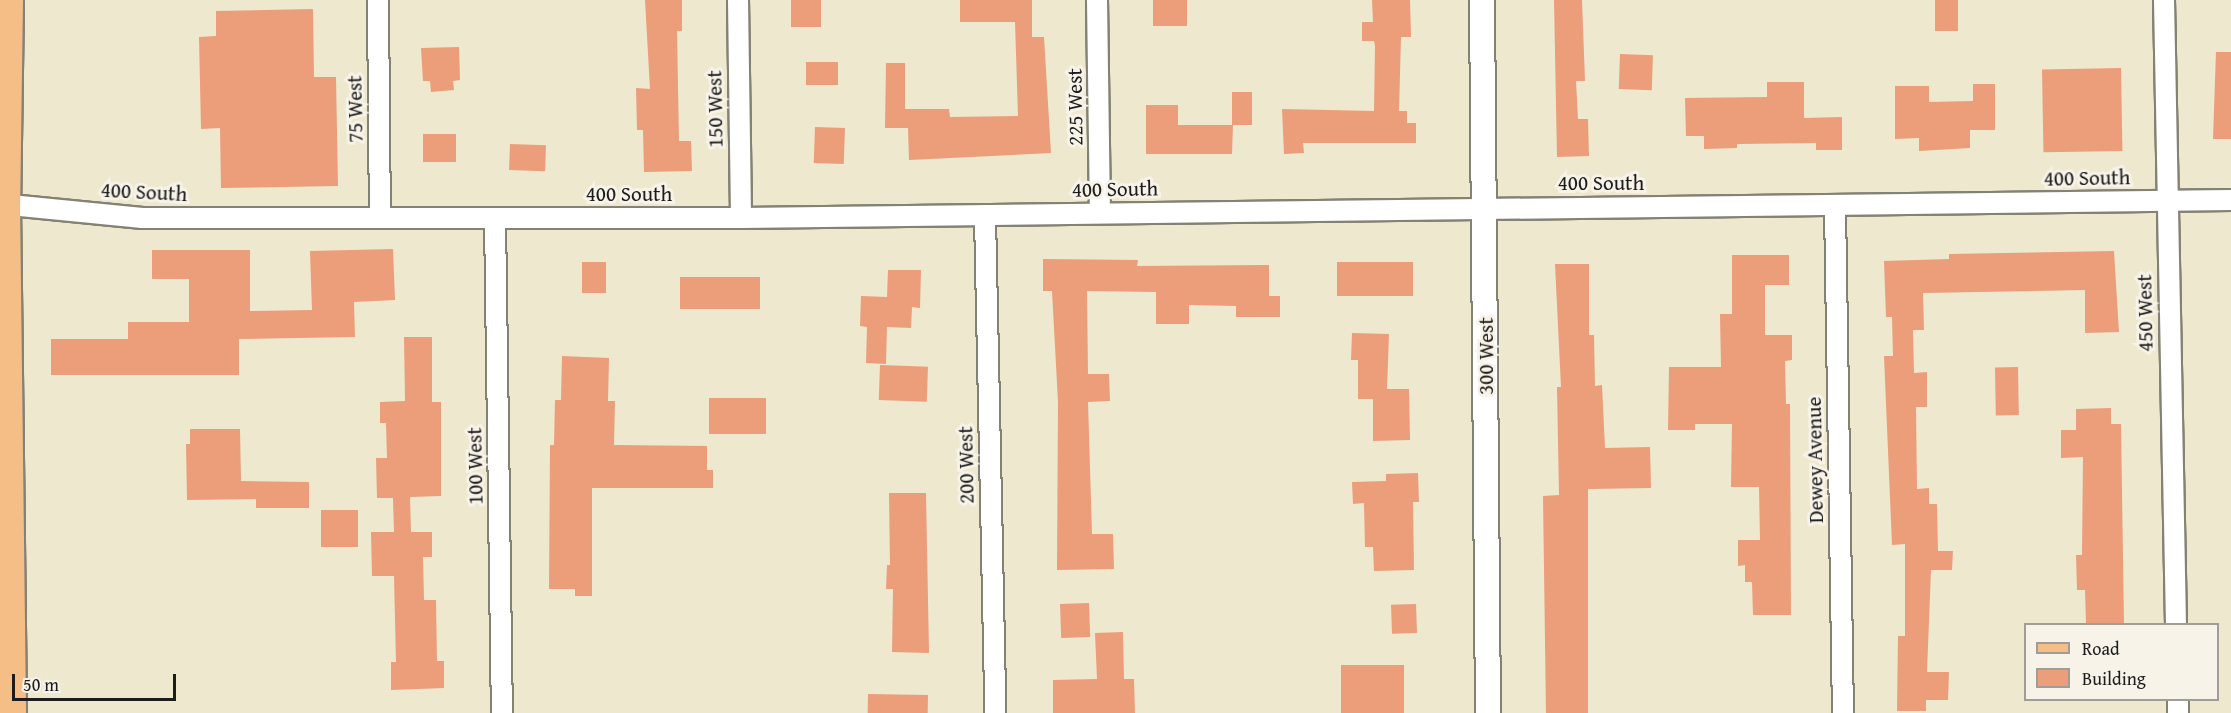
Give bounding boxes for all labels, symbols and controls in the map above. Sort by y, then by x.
street label: 225 West [1062,68,1088,146]
street label: 150 West [702,70,728,148]
street label: 75 West [342,75,368,143]
street label: 400 South [2044,165,2130,191]
street label: 400 South [1558,170,1644,196]
street label: 400 South [1072,176,1158,202]
street label: 400 South [100,177,188,207]
street label: 400 South [586,181,672,207]
street label: 450 West [2132,274,2158,352]
street label: 300 West [1473,317,1499,395]
street label: Dewey Avenue [1801,397,1829,523]
street label: 200 West [953,426,979,504]
street label: 100 West [462,427,488,505]
legend [2024,623,2219,701]
text: Road [2082,635,2120,662]
scale bar [15,662,178,700]
text: Building [2082,665,2146,692]
text: 50 m [23,671,59,698]

